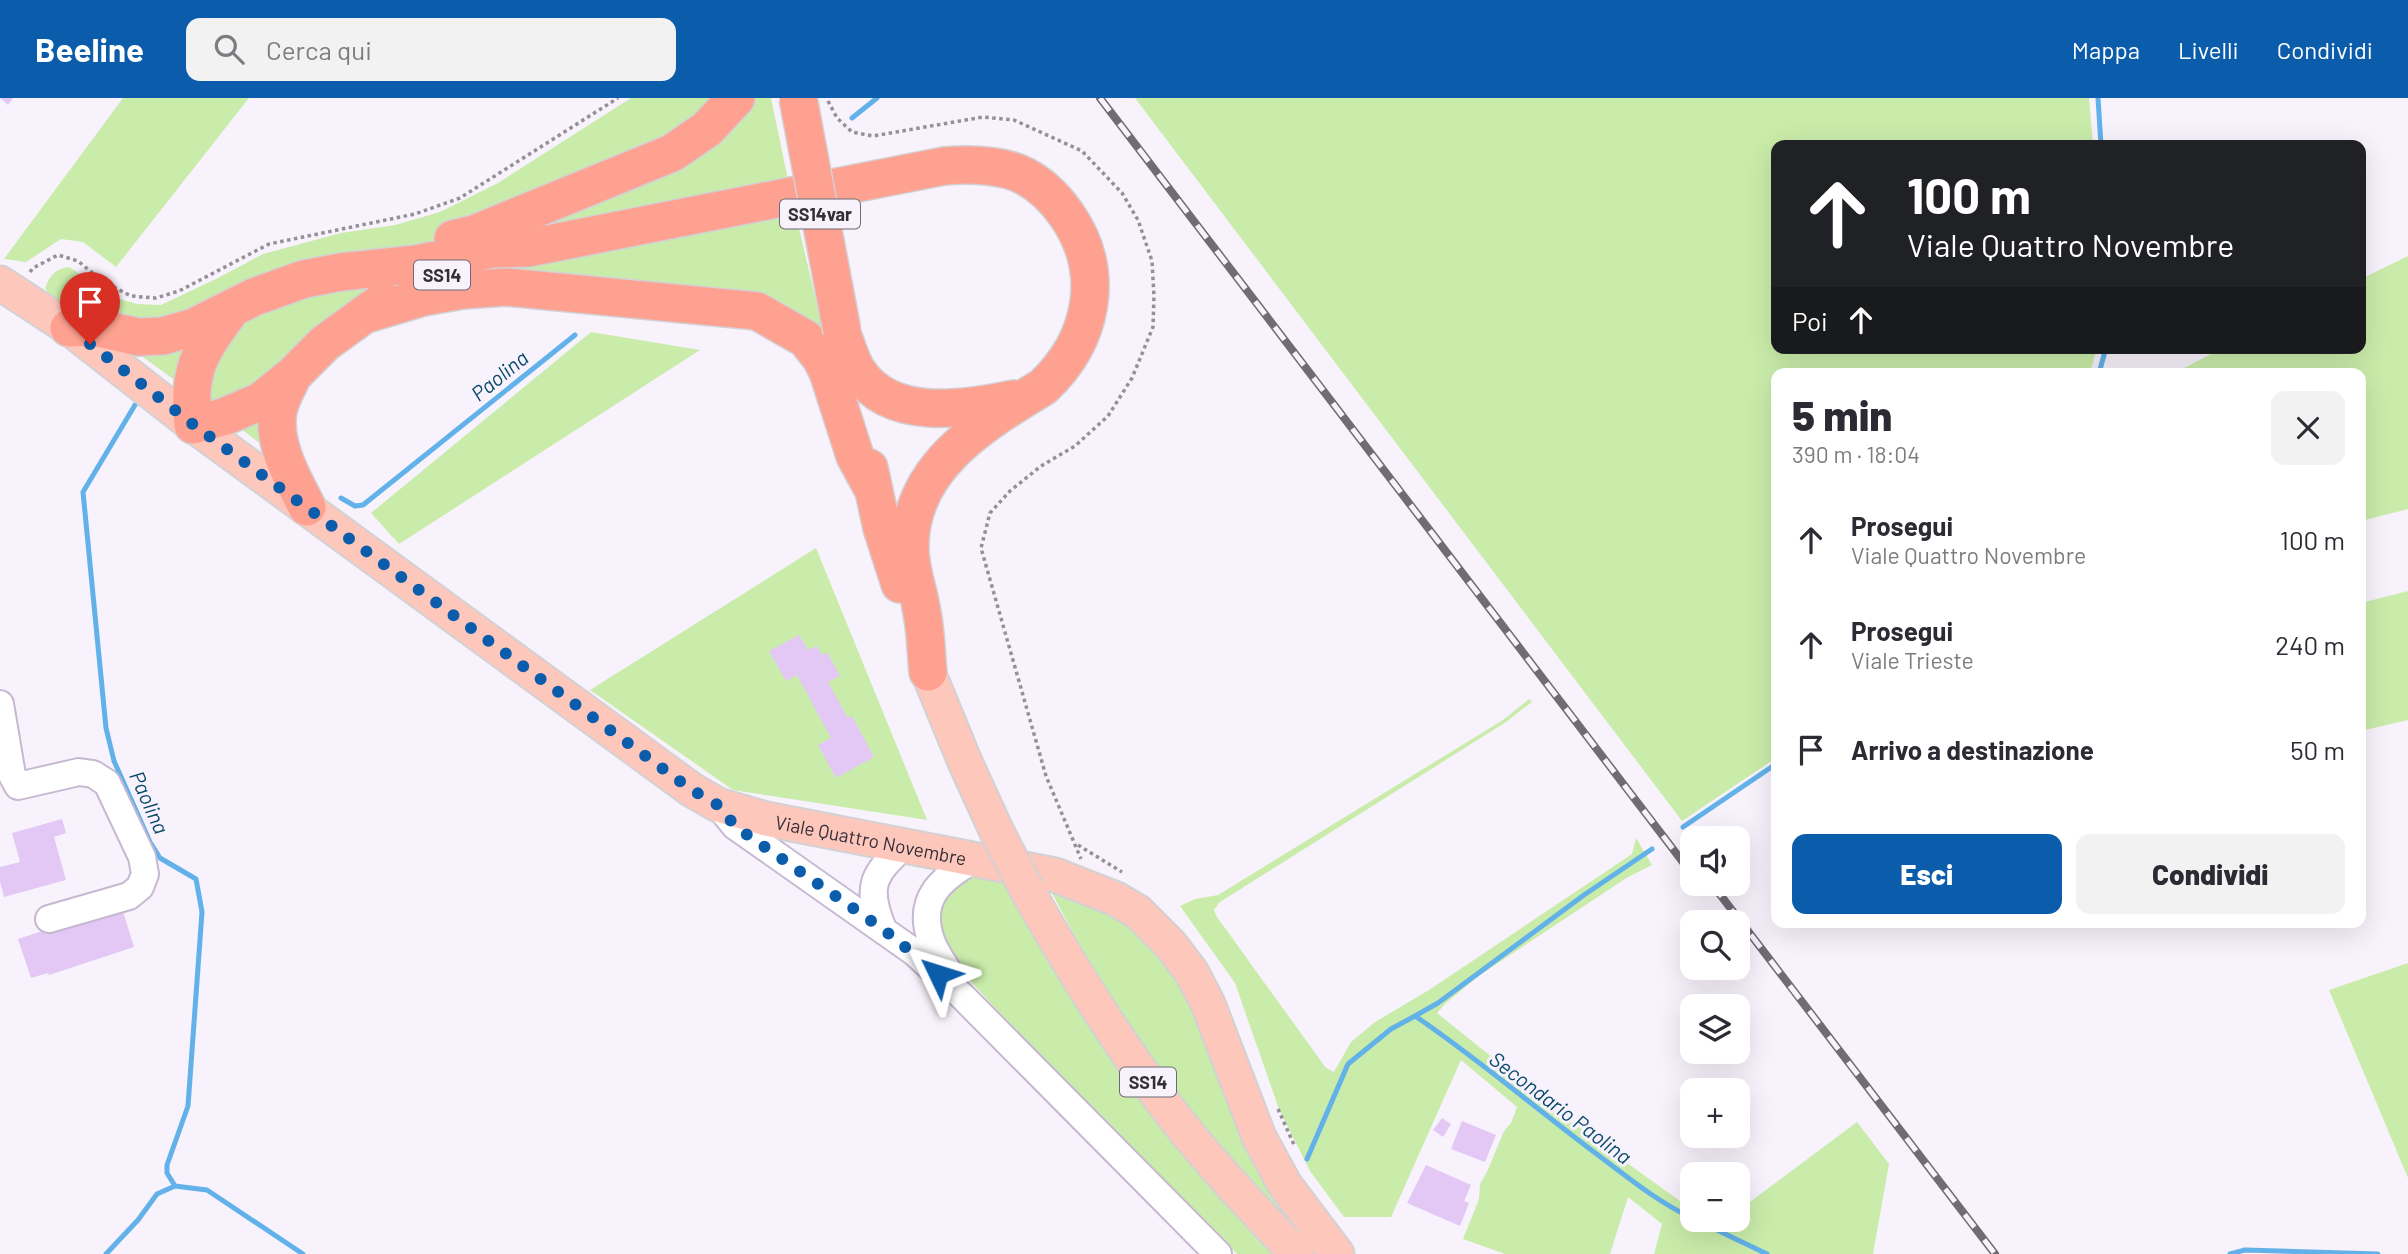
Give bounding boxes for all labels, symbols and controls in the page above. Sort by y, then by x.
search box [186,18,676,81]
text: Beeline [35,29,144,69]
icon: search [210,30,248,68]
text: Cerca qui [266,34,372,65]
text: Mappa [2072,35,2140,64]
text: Livelli [2178,35,2239,64]
text: Condividi [2277,35,2373,64]
text: 100 m [1907,165,2031,224]
icon: ahead [1792,168,1883,259]
road number: SS14var [780,200,860,229]
text: Viale Quattro Novembre [1907,225,2234,263]
road number: SS14 [414,260,470,290]
pin [60,272,120,344]
icon: arrive [71,283,109,321]
icon: ahead [1842,301,1880,339]
text: Poi [1792,305,1828,336]
water label: Paolina [465,344,533,406]
text: 5 min [1792,389,1892,439]
button: close [2271,391,2345,465]
text: 390 m · 18:04 [1792,440,1920,468]
text: Prosegui [1851,510,1953,541]
icon: ahead [1792,521,1830,559]
text: 100 m [2280,524,2345,555]
text: Viale Quattro Novembre [1851,541,2086,569]
text: Prosegui [1851,615,1953,646]
icon: ahead [1792,626,1830,664]
text: 240 m [2275,629,2345,660]
text: Viale Trieste [1851,646,1974,674]
icon: arrive [1792,731,1830,769]
text: Arrivo a destinazione [1851,734,2094,765]
text: 50 m [2290,734,2345,765]
water label: Paolina [125,767,175,837]
street label: Viale Quattro Novembre [773,810,969,869]
map controls [1680,826,1750,1232]
button: sound [1680,826,1750,896]
button: Esci [1792,834,2062,914]
button: Condividi [2076,834,2345,914]
button: search [1680,910,1750,980]
position arrow [901,937,975,1011]
button: layers [1680,994,1750,1064]
water label: Secondario Paolina [1485,1045,1637,1169]
road number: SS14 [1120,1068,1176,1097]
button: + [1680,1078,1750,1148]
button: − [1680,1162,1750,1232]

